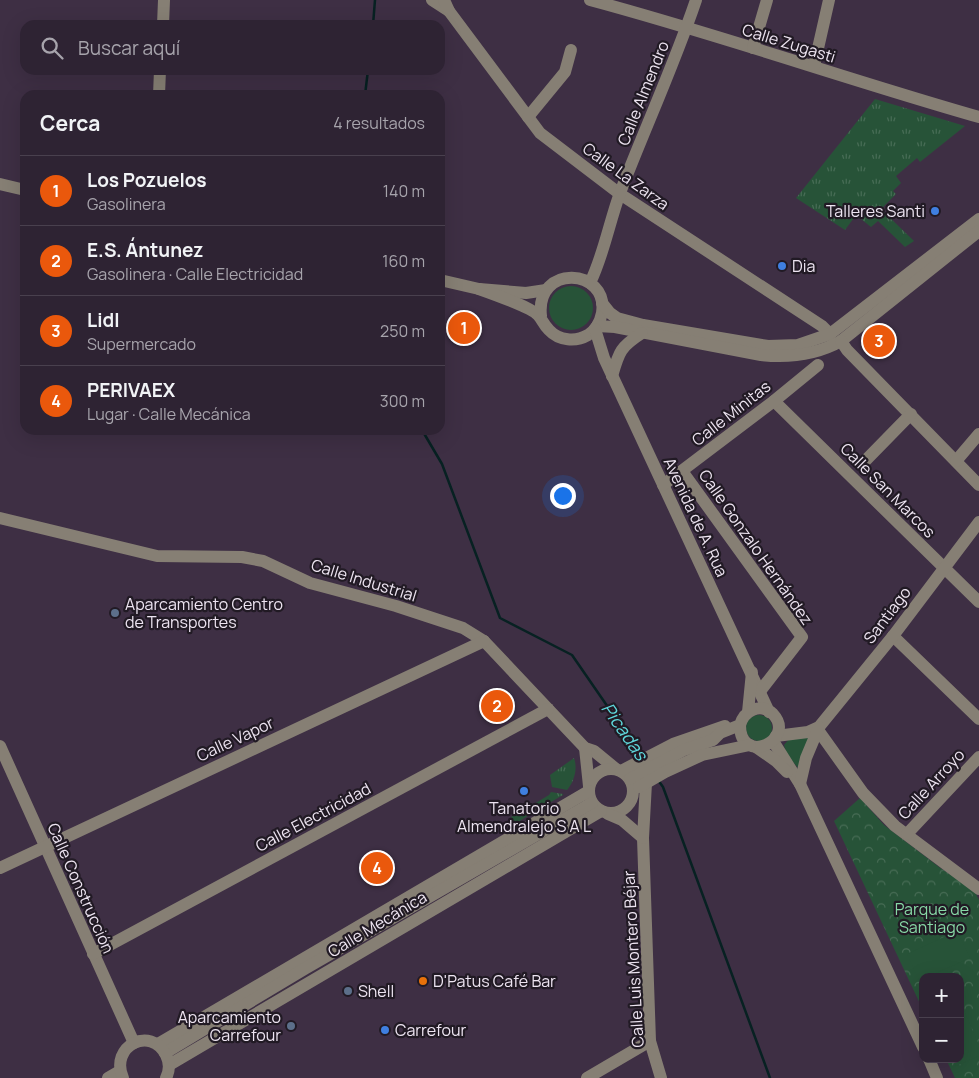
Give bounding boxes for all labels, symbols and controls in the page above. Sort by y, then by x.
street label: Calle Zugasti [740,18,838,68]
search box [20,20,445,75]
icon: search [38,34,66,62]
text: Buscar aquí [78,35,180,61]
street label: Calle Almendro [612,37,674,149]
text: Cerca [40,109,100,137]
text: 4 resultados [333,112,425,134]
street label: Calle La Zarza [578,137,674,215]
text: Los Pozuelos [87,167,207,193]
text: 1 [52,180,60,202]
text: 140 m [383,180,425,202]
text: Gasolinera [87,193,166,215]
place label: Talleres Santi [826,200,925,222]
marker: Talleres Santi [929,205,941,217]
text: E.S. Ántunez [87,237,204,263]
text: 2 [51,250,61,272]
text: 160 m [382,250,425,272]
place label: Dia [792,255,815,277]
marker: Dia [776,260,788,272]
text: Gasolinera · Calle Electricidad [87,263,303,285]
text: Lidl [87,307,120,333]
pin: 1 [448,309,480,347]
text: 3 [51,320,61,342]
text: 250 m [380,320,425,342]
pin: 3 [863,322,895,360]
text: Supermercado [87,333,196,355]
street label: Calle Minitas [687,375,775,451]
text: PERIVAEX [87,377,175,403]
text: 4 [51,390,61,412]
text: 300 m [380,390,425,412]
text: Lugar · Calle Mecánica [87,403,251,425]
street label: Calle San Marcos [836,438,940,542]
street label: Avenida de A. Rua [659,454,733,580]
street label: Calle Gonzalo Hernández [694,465,818,629]
your location [550,483,576,509]
street label: Calle Industrial [308,553,420,607]
street label: Santiago [858,582,916,648]
place label: Aparcamiento Centro de Transportes [125,593,283,633]
marker: Aparcamiento Centro de Transportes [109,607,121,619]
pin: 2 [481,687,513,725]
water label: Picadas [597,697,654,766]
street label: Calle Vapor [193,711,277,766]
street label: Calle Arroyo [893,744,969,824]
street label: Calle Electricidad [252,777,374,857]
marker: Tanatorio Almendralejo S A L [518,785,530,797]
place label: Tanatorio Almendralejo S A L [457,797,591,837]
street label: Calle Construcción [42,819,120,957]
pin: 4 [361,849,393,887]
street label: Calle Luis Montero Béjar [617,870,649,1048]
street label: Calle Mecánica [323,886,431,962]
park label: Parque de Santiago [895,898,969,938]
place label: D'Patus Café Bar [433,970,556,992]
map controls [919,973,964,1063]
button: + [919,973,964,1018]
marker: D'Patus Café Bar [417,975,429,987]
place label: Shell [358,980,394,1002]
marker: Shell [342,985,354,997]
place label: Aparcamiento Carrefour [178,1006,281,1046]
button: − [919,1018,964,1063]
place label: Carrefour [395,1019,466,1041]
marker: Aparcamiento Carrefour [285,1020,297,1032]
marker: Carrefour [379,1024,391,1036]

